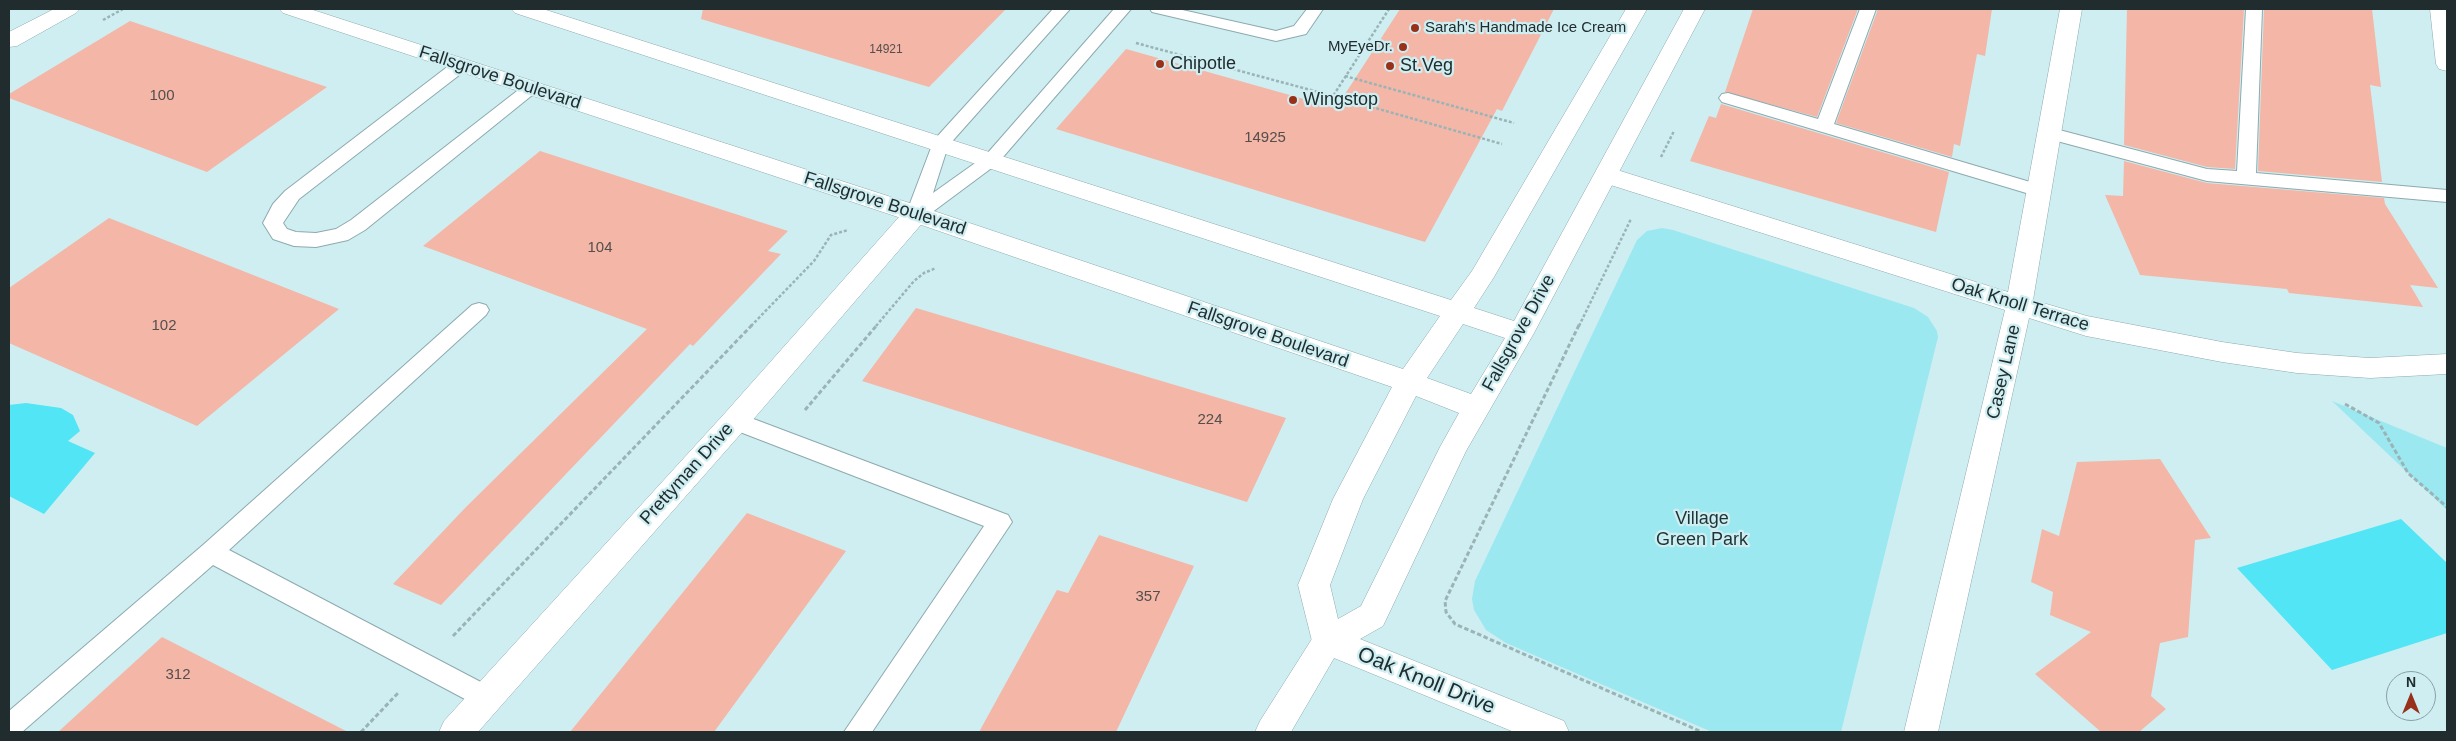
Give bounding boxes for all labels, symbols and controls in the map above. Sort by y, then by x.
place label: Sarah's Handmade Ice Cream [1425,19,1626,37]
marker: Sarah's Handmade Ice Cream [1409,22,1421,34]
place label: MyEyeDr. [1328,38,1393,56]
marker: MyEyeDr. [1397,41,1409,53]
street label: Fallsgrove Boulevard [416,42,584,114]
house number: 14921 [869,43,903,57]
place label: Chipotle [1170,53,1236,75]
place label: St.Veg [1400,55,1453,77]
marker: Chipotle [1154,58,1166,70]
marker: St.Veg [1384,60,1396,72]
house number: 100 [149,87,175,105]
place label: Wingstop [1303,89,1378,111]
marker: Wingstop [1287,94,1299,106]
house number: 14925 [1244,129,1286,147]
street label: Fallsgrove Boulevard [801,168,969,240]
house number: 104 [587,239,613,257]
street label: Fallsgrove Drive [1478,271,1560,395]
street label: Oak Knoll Terrace [1948,274,2092,336]
street label: Fallsgrove Boulevard [1185,297,1351,373]
house number: 102 [151,317,177,335]
street label: Casey Lane [1983,323,2025,421]
house number: 224 [1197,411,1223,429]
street label: Prettyman Drive [636,419,738,529]
park label: Village Green Park [1656,508,1748,550]
house number: 357 [1135,588,1161,606]
street label: Oak Knoll Drive [1354,642,1498,720]
house number: 312 [165,666,191,684]
north arrow [2386,671,2436,721]
text: N [2406,674,2416,690]

